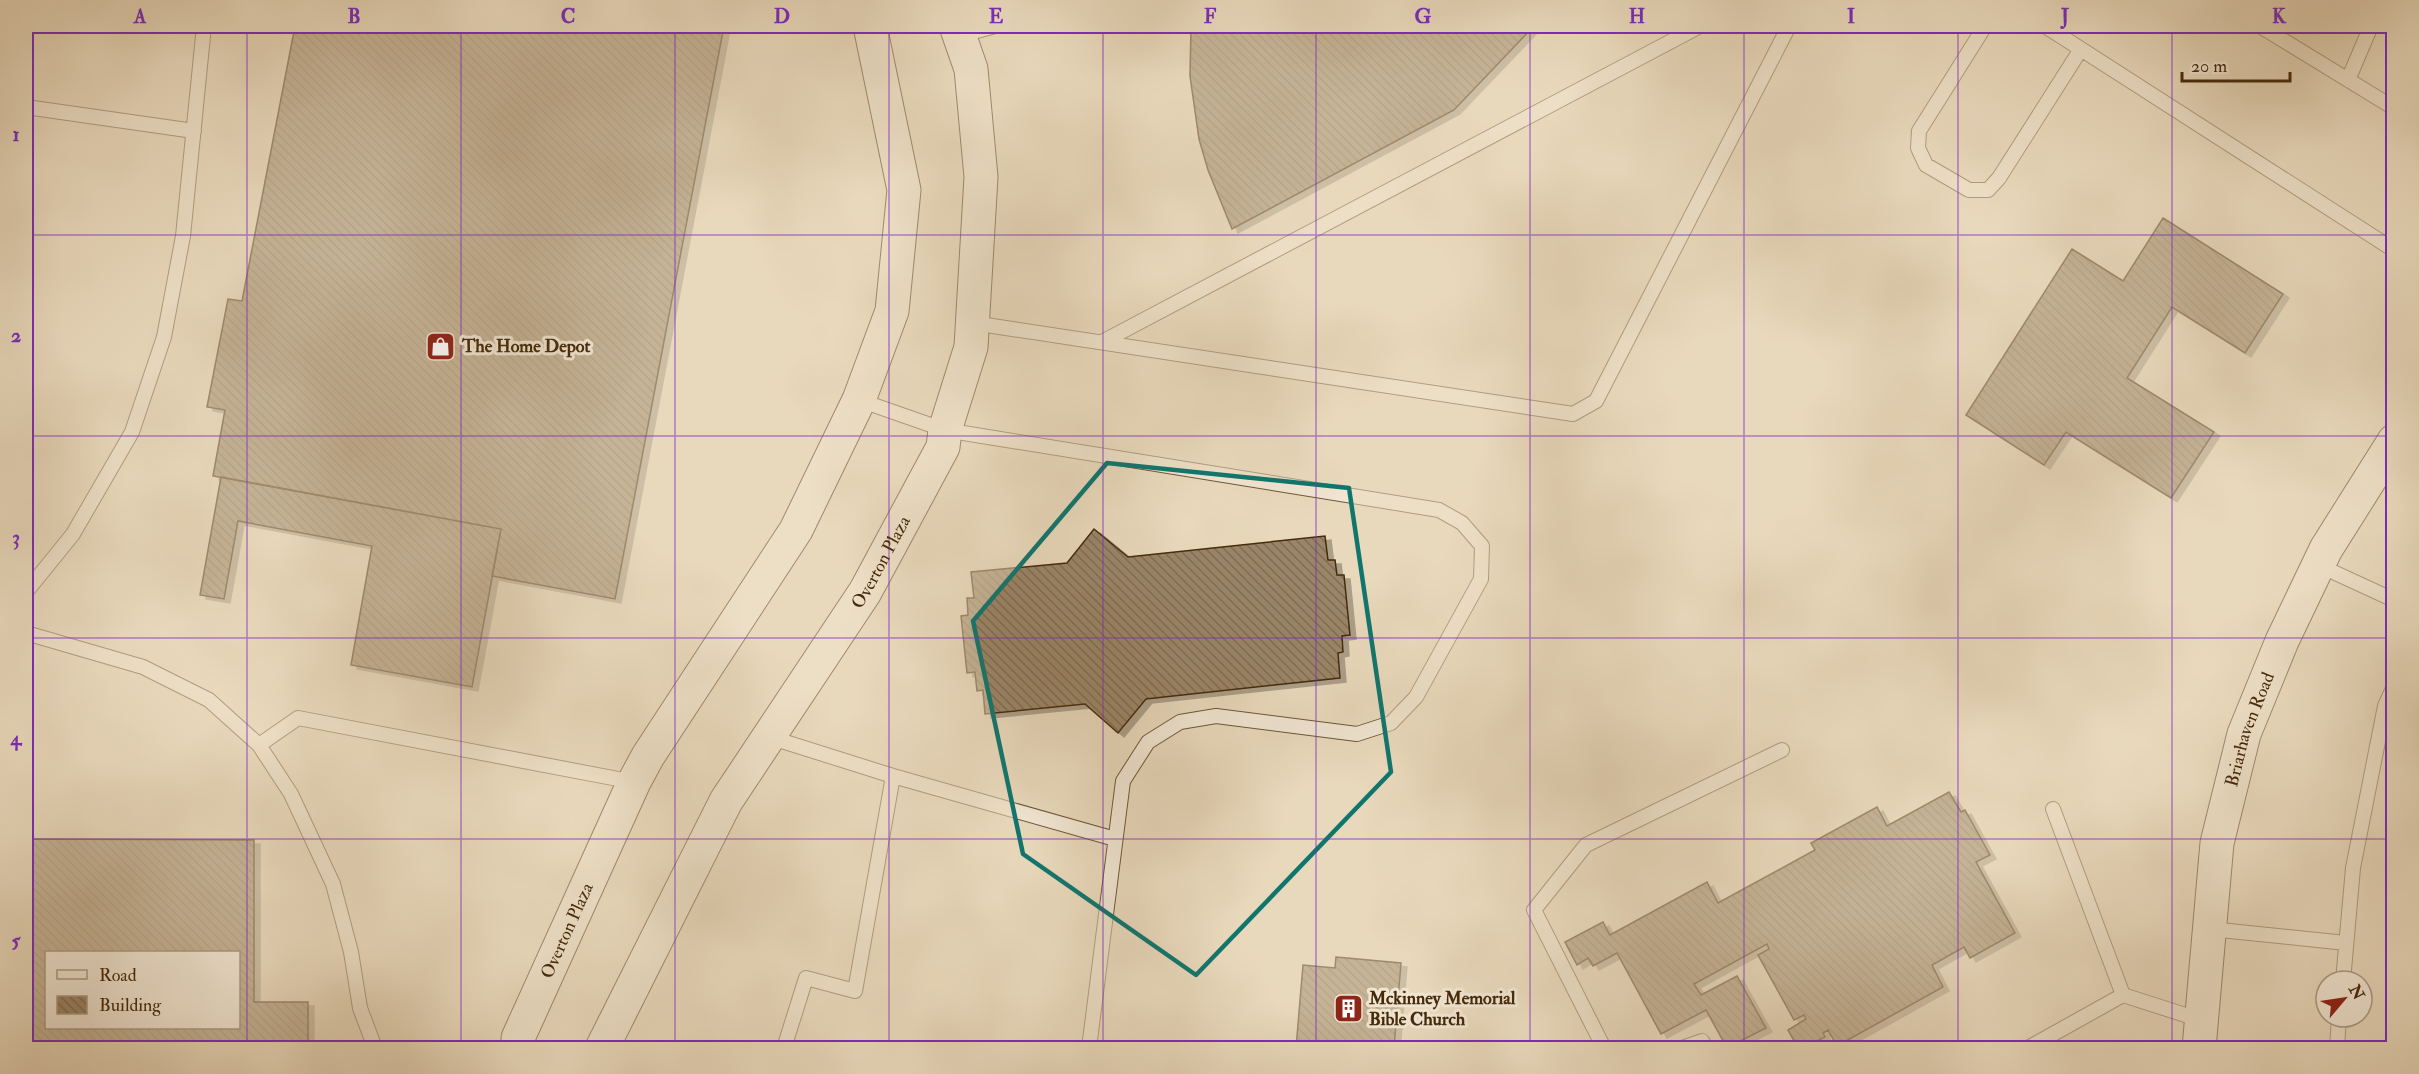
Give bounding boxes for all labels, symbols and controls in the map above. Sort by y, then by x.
text: A [133,4,147,29]
text: B [347,4,361,29]
text: C [561,4,575,29]
text: D [774,4,790,29]
text: E [989,4,1004,29]
text: F [1204,4,1217,29]
text: G [1415,4,1432,29]
text: H [1629,4,1645,29]
text: I [1847,4,1855,29]
text: J [2060,4,2069,29]
text: K [2272,4,2287,29]
scale bar [2182,45,2290,83]
text: 20 m [2191,55,2227,78]
text: 1 [12,122,20,147]
text: 2 [11,323,21,348]
shop icon: The Home Depot [425,330,457,362]
place label: The Home Depot [461,335,590,358]
street label: Overton Plaza [846,511,916,613]
text: 3 [12,525,20,550]
street label: Briarhaven Road [2220,669,2280,789]
text: 4 [10,726,23,751]
street label: Overton Plaza [535,878,599,982]
text: 5 [12,928,22,953]
legend [45,951,240,1029]
text: Road [99,964,137,987]
north arrow [2314,969,2374,1029]
text: N [2344,980,2369,1004]
place label: Mckinney Memorial Bible Church [1368,987,1516,1031]
building icon: Mckinney Memorial Bible Church [1332,992,1364,1024]
text: Building [99,994,162,1017]

